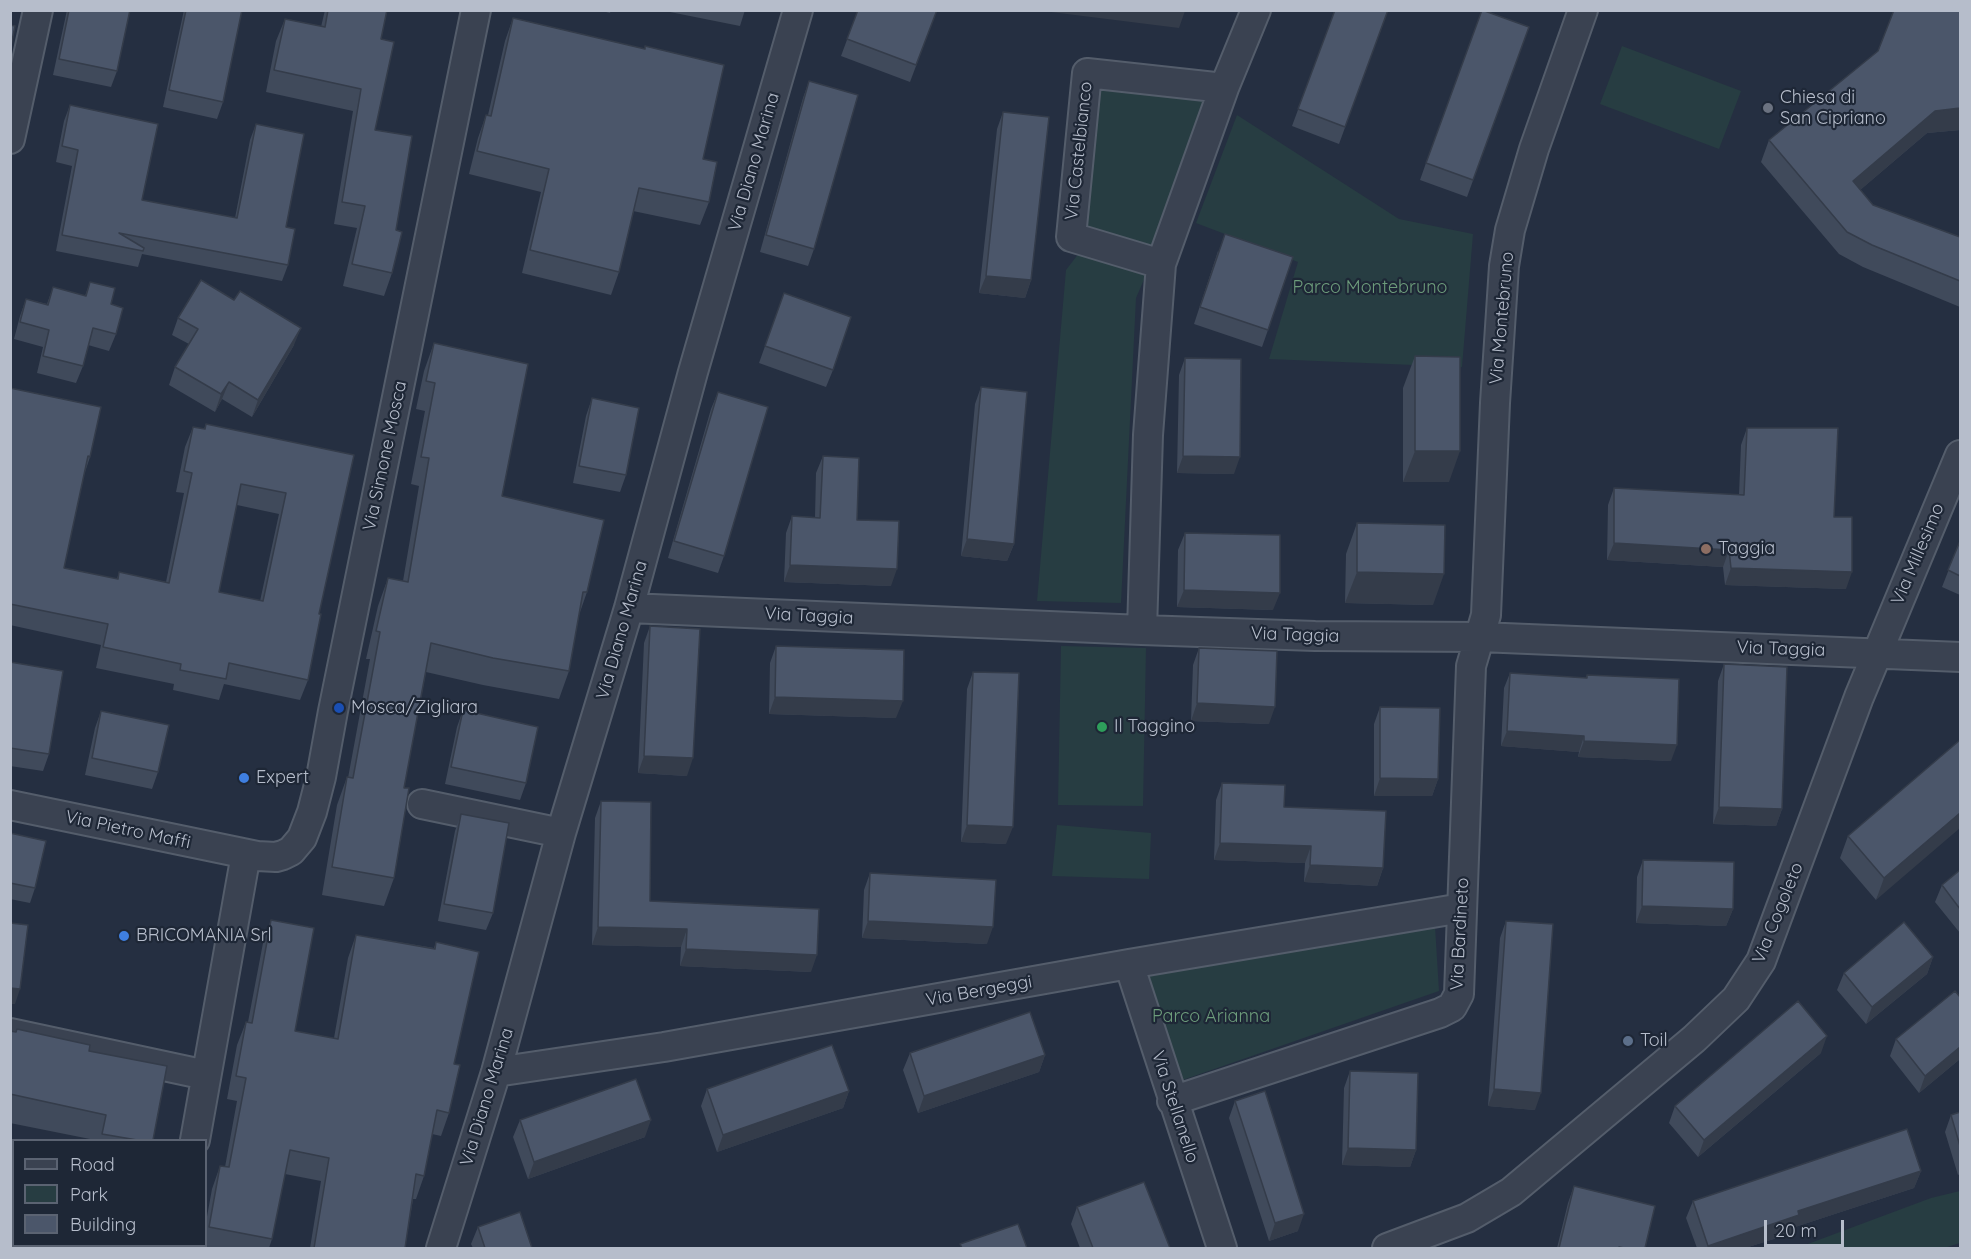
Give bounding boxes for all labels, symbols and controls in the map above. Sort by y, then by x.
street label: Via Castelbianco [1061,81,1097,221]
place label: Chiesa di San Cipriano [1780,87,1886,130]
street label: Via Diano Marina [724,90,784,234]
marker: Chiesa di San Cipriano [1761,101,1775,115]
street label: Via Montebruno [1485,251,1519,385]
park label: Parco Montebruno [1293,277,1447,299]
street label: Via Simone Mosca [359,379,411,533]
street label: Via Millesimo [1887,500,1949,608]
place label: Taggia [1718,538,1775,560]
marker: Taggia [1699,542,1713,556]
street label: Via Diano Marina [592,558,652,702]
street label: Via Taggia [764,603,854,629]
street label: Via Taggia [1250,623,1340,647]
street label: Via Taggia [1736,637,1826,661]
place label: Mosca/Zigliara [351,697,478,719]
marker: Mosca/Zigliara [332,701,346,715]
place label: Il Taggino [1114,716,1195,738]
marker: Il Taggino [1095,720,1109,734]
place label: Expert [256,767,309,789]
marker: Expert [237,771,251,785]
street label: Via Pietro Maffi [63,806,193,854]
street label: Via Cogoleto [1748,859,1808,967]
street label: Via Bardineto [1446,877,1474,991]
place label: BRICOMANIA Srl [136,925,272,947]
marker: BRICOMANIA Srl [117,929,131,943]
street label: Via Bergeggi [924,971,1034,1011]
park label: Parco Arianna [1152,1006,1270,1028]
street label: Via Diano Marina [456,1025,518,1169]
place label: Toil [1640,1030,1668,1052]
marker: Toil [1621,1034,1635,1048]
street label: Via Stellanello [1147,1048,1203,1166]
legend [12,1139,207,1247]
text: Road [70,1153,115,1176]
text: Park [70,1183,108,1206]
scale bar [1767,1208,1846,1246]
text: Building [70,1213,136,1236]
text: 20 m [1775,1219,1817,1242]

